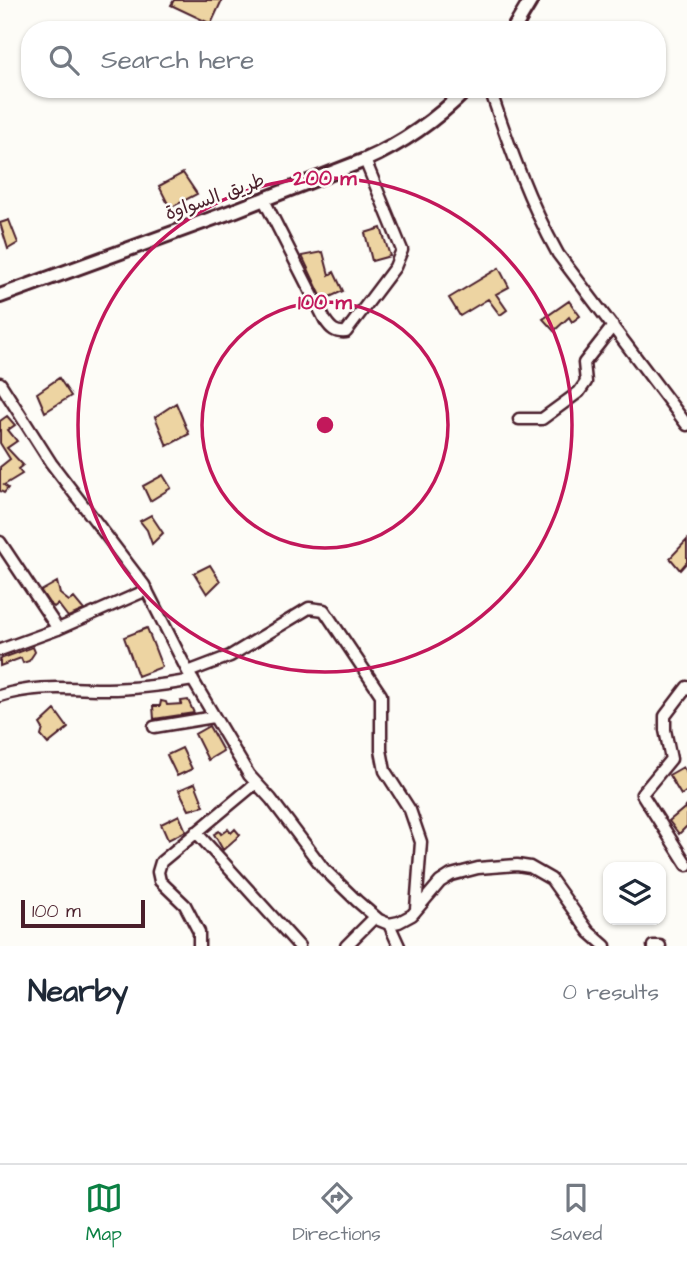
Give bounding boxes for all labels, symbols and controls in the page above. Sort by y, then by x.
search box [21,21,666,98]
icon: search [45,41,83,79]
text: Search here [101,42,254,78]
text: 200 m [292,164,357,193]
street label: طريق السواوة [161,166,269,228]
text: 100 m [298,288,353,317]
centre of rings [313,413,337,437]
map controls [603,862,666,925]
button: layers [603,862,666,925]
scale bar [21,897,145,929]
text: 100 m [32,898,81,925]
text: Nearby [28,971,128,1013]
text: 0 results [562,976,659,1008]
tab: Map [85,1179,123,1248]
tab: Directions [292,1179,381,1248]
tab: Saved [550,1179,602,1248]

